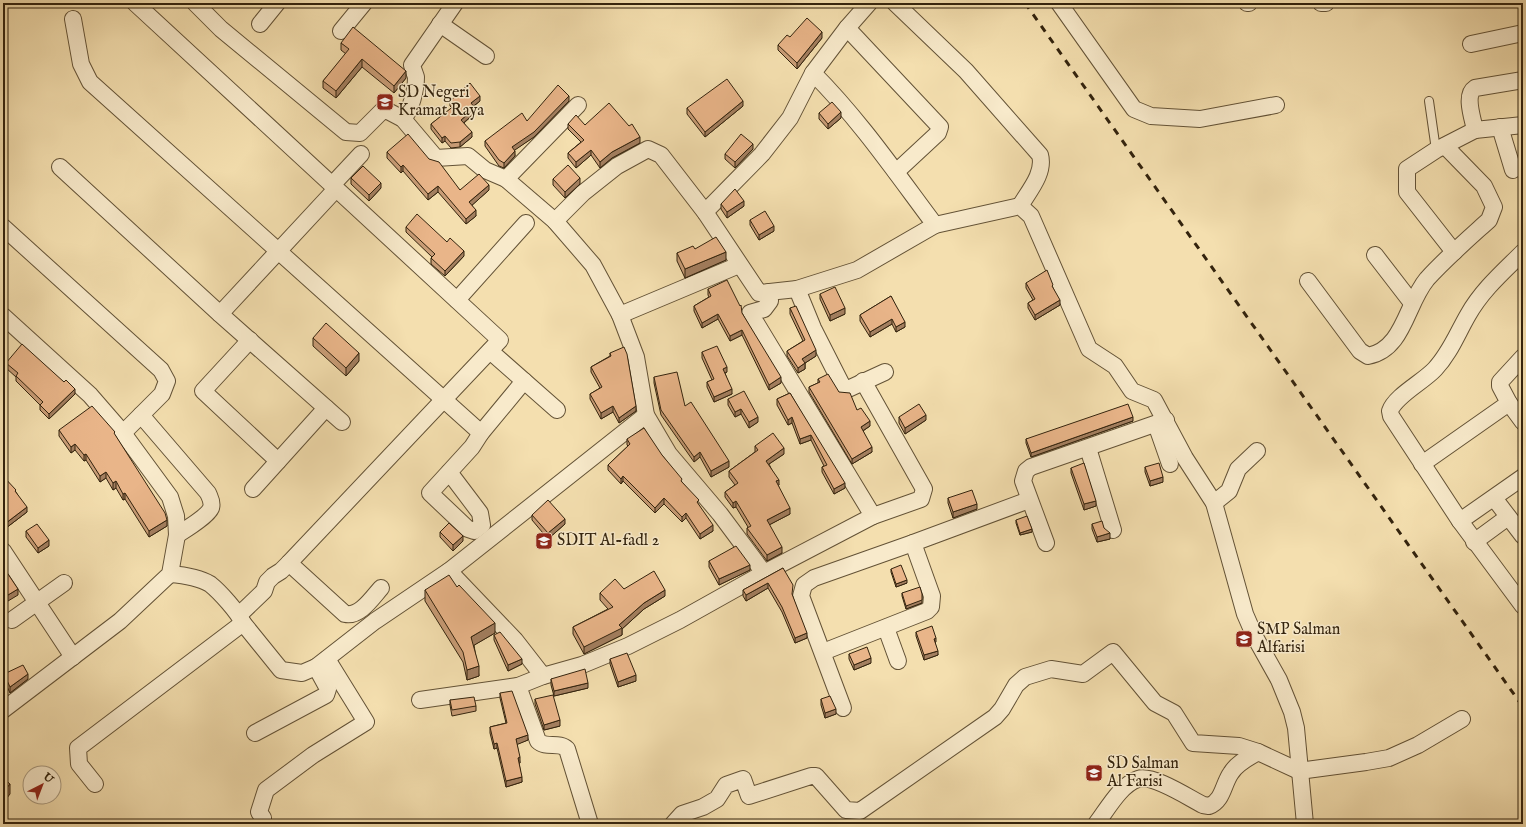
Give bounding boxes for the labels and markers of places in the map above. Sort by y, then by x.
place label: SD Negeri Kramat Raya [398,83,484,121]
school or university icon: SD Negeri Kramat Raya [375,92,395,112]
school or university icon: SDIT Al-fadl 2 [534,531,554,551]
place label: SDIT Al-fadl 2 [557,531,659,551]
place label: SMP Salman Alfarisi [1256,620,1341,658]
school or university icon: SMP Salman Alfarisi [1234,629,1254,649]
place label: SD Salman Al Farisi [1106,754,1179,792]
school or university icon: SD Salman Al Farisi [1084,763,1104,783]

